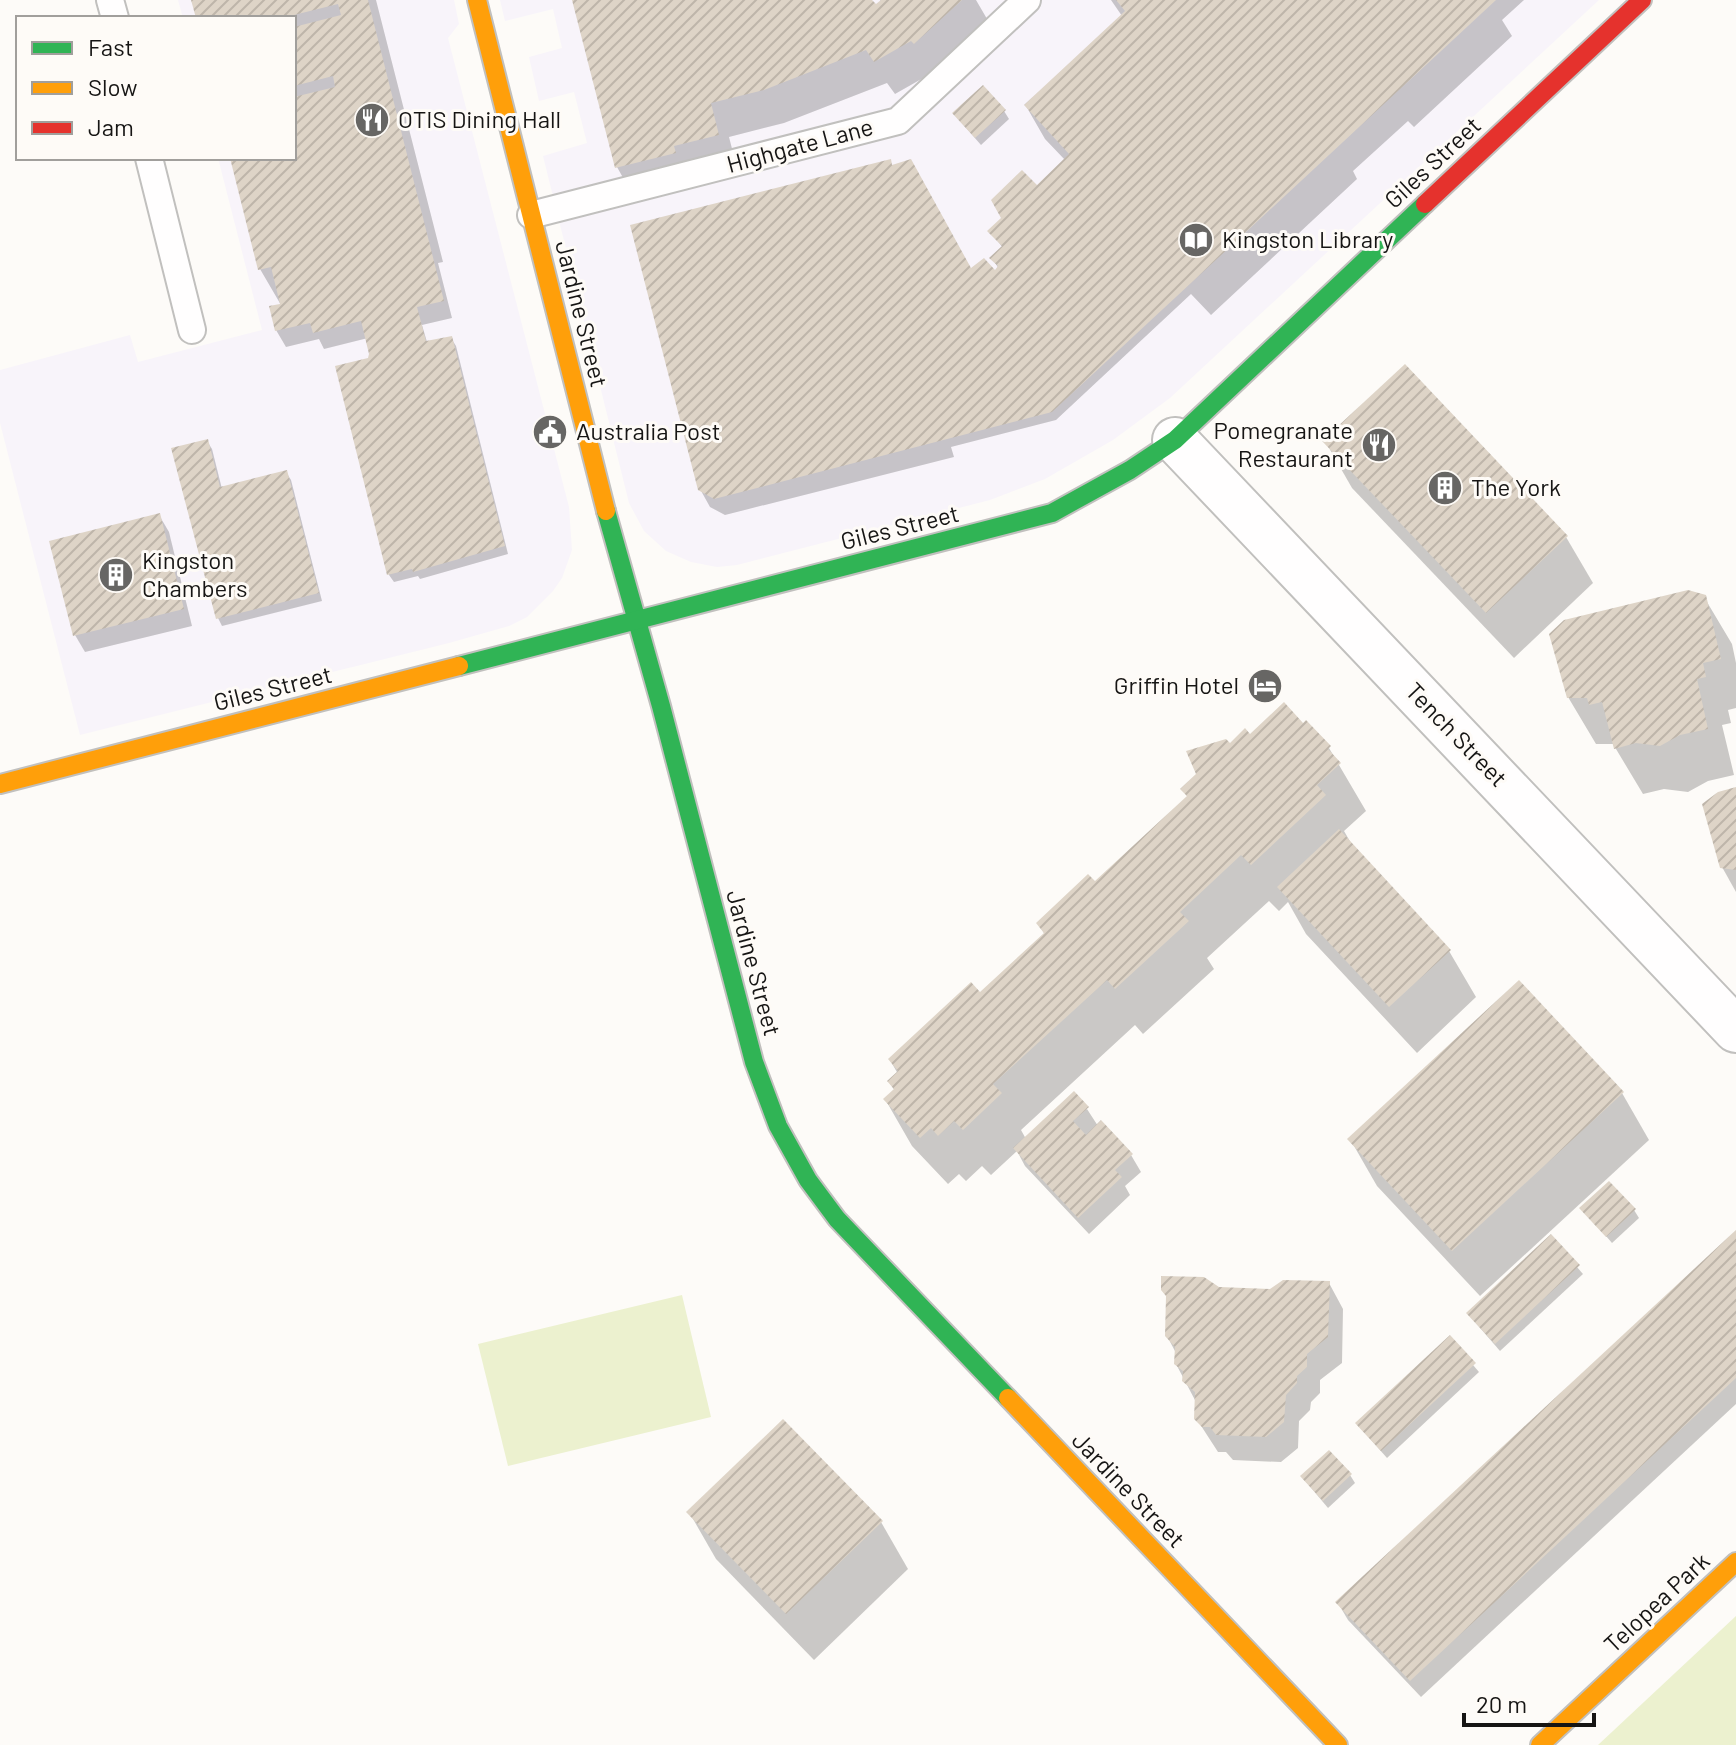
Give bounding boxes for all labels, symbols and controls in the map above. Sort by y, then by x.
legend [16,16,296,160]
text: Fast [88,32,133,61]
text: Slow [88,72,137,101]
restaurant icon: OTIS Dining Hall [353,101,391,139]
place label: OTIS Dining Hall [398,104,561,133]
street label: Giles Street [1378,110,1486,214]
street label: Highgate Lane [723,111,876,178]
text: Jam [88,112,134,141]
library icon: Kingston Library [1177,221,1215,259]
place label: Kingston Library [1222,224,1393,253]
street label: Jardine Street [550,237,615,390]
public building icon: Australia Post [531,413,569,451]
place label: Pomegranate Restaurant [1214,415,1353,472]
place label: Australia Post [576,416,720,445]
restaurant icon: Pomegranate Restaurant [1360,426,1398,464]
building icon: The York [1426,469,1464,507]
place label: The York [1471,472,1561,501]
street label: Giles Street [838,498,962,555]
place label: Kingston Chambers [142,545,248,602]
building icon: Kingston Chambers [97,556,135,594]
street label: Giles Street [211,659,335,716]
hotel icon: Griffin Hotel [1246,667,1284,705]
place label: Griffin Hotel [1114,670,1239,699]
street label: Tench Street [1400,676,1514,792]
street label: Jardine Street [721,886,788,1039]
street label: Jardine Street [1067,1425,1192,1553]
street label: Telopea Park [1597,1546,1715,1658]
scale bar [1464,1677,1594,1727]
text: 20 m [1476,1689,1527,1718]

